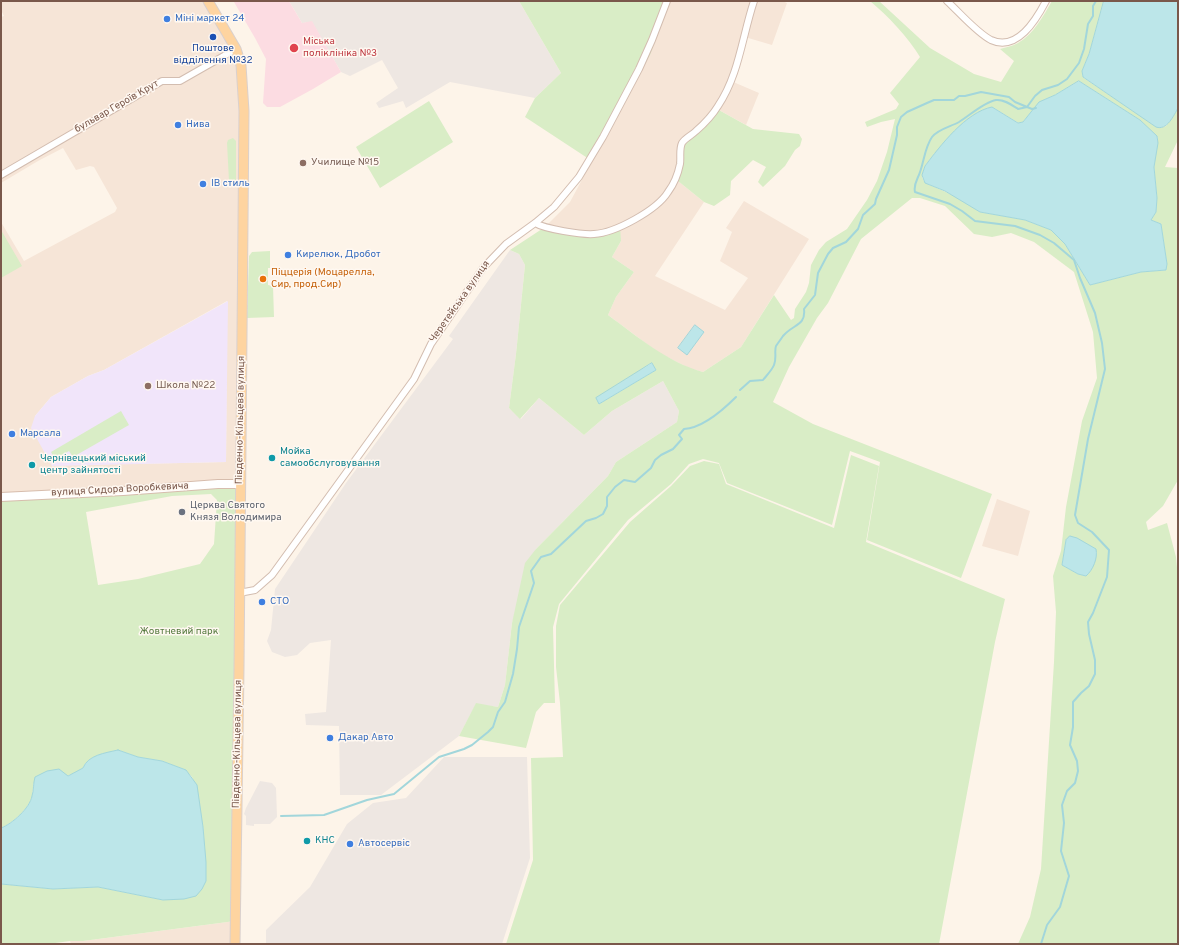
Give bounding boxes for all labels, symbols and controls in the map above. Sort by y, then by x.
place label: Міні маркет 24 [175,13,244,25]
marker: Міні маркет 24 [162,14,172,24]
marker: Поштове відділення №32 [208,32,218,42]
place label: Міська поліклініка №3 [303,36,377,60]
marker: Міська поліклініка №3 [288,42,300,54]
place label: Поштове відділення №32 [173,43,253,66]
street label: бульвар Героїв Крут [73,78,161,136]
place label: Нива [186,119,210,131]
marker: Нива [173,120,183,130]
place label: Училище №15 [311,157,379,169]
marker: Училище №15 [298,158,308,168]
place label: ІВ стиль [211,178,250,190]
marker: ІВ стиль [198,179,208,189]
place label: Кирелюк, Дробот [296,249,381,261]
marker: Кирелюк, Дробот [283,250,293,260]
street label: Черетейська вулиця [427,259,493,345]
place label: Піццерія (Моцарелла, Сир, прод.Сир) [271,267,374,290]
marker: Піццерія (Моцарелла, Сир, прод.Сир) [258,274,268,284]
street label: Південно-Кільцева вулиця [234,356,248,484]
place label: Школа №22 [156,380,215,392]
marker: Школа №22 [143,381,153,391]
place label: Марсала [20,428,61,440]
marker: Марсала [7,429,17,439]
place label: Мойка самообслуговування [280,446,380,470]
place label: Чернівецький міський центр зайнятості [40,453,146,476]
marker: Мойка самообслуговування [267,453,277,463]
marker: Чернівецький міський центр зайнятості [27,460,37,470]
street label: вулиця Сидора Воробкевича [51,480,189,500]
place label: Церква Святого Князя Володимира [190,500,282,524]
marker: Церква Святого Князя Володимира [177,507,187,517]
place label: СТО [270,596,289,608]
marker: СТО [257,597,267,607]
park label: Жовтневий парк [140,626,218,638]
street label: Південно-Кільцева вулиця [231,680,245,808]
place label: Дакар Авто [338,732,394,744]
marker: Дакар Авто [325,733,335,743]
place label: КНС [315,835,335,847]
marker: КНС [302,836,312,846]
place label: Автосервіс [358,838,410,850]
marker: Автосервіс [345,839,355,849]

